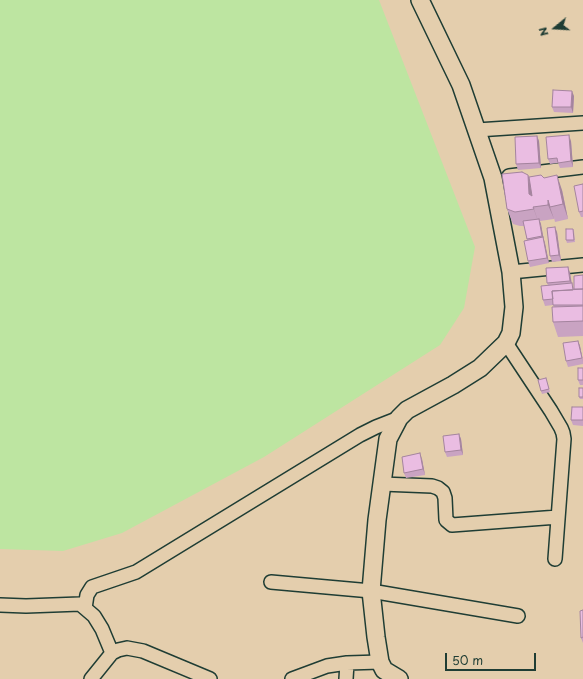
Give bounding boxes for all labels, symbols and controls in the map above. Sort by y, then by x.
north arrow [535,8,575,48]
text: N [534,25,553,39]
scale bar [447,645,538,671]
text: 50 m [452,651,483,669]

